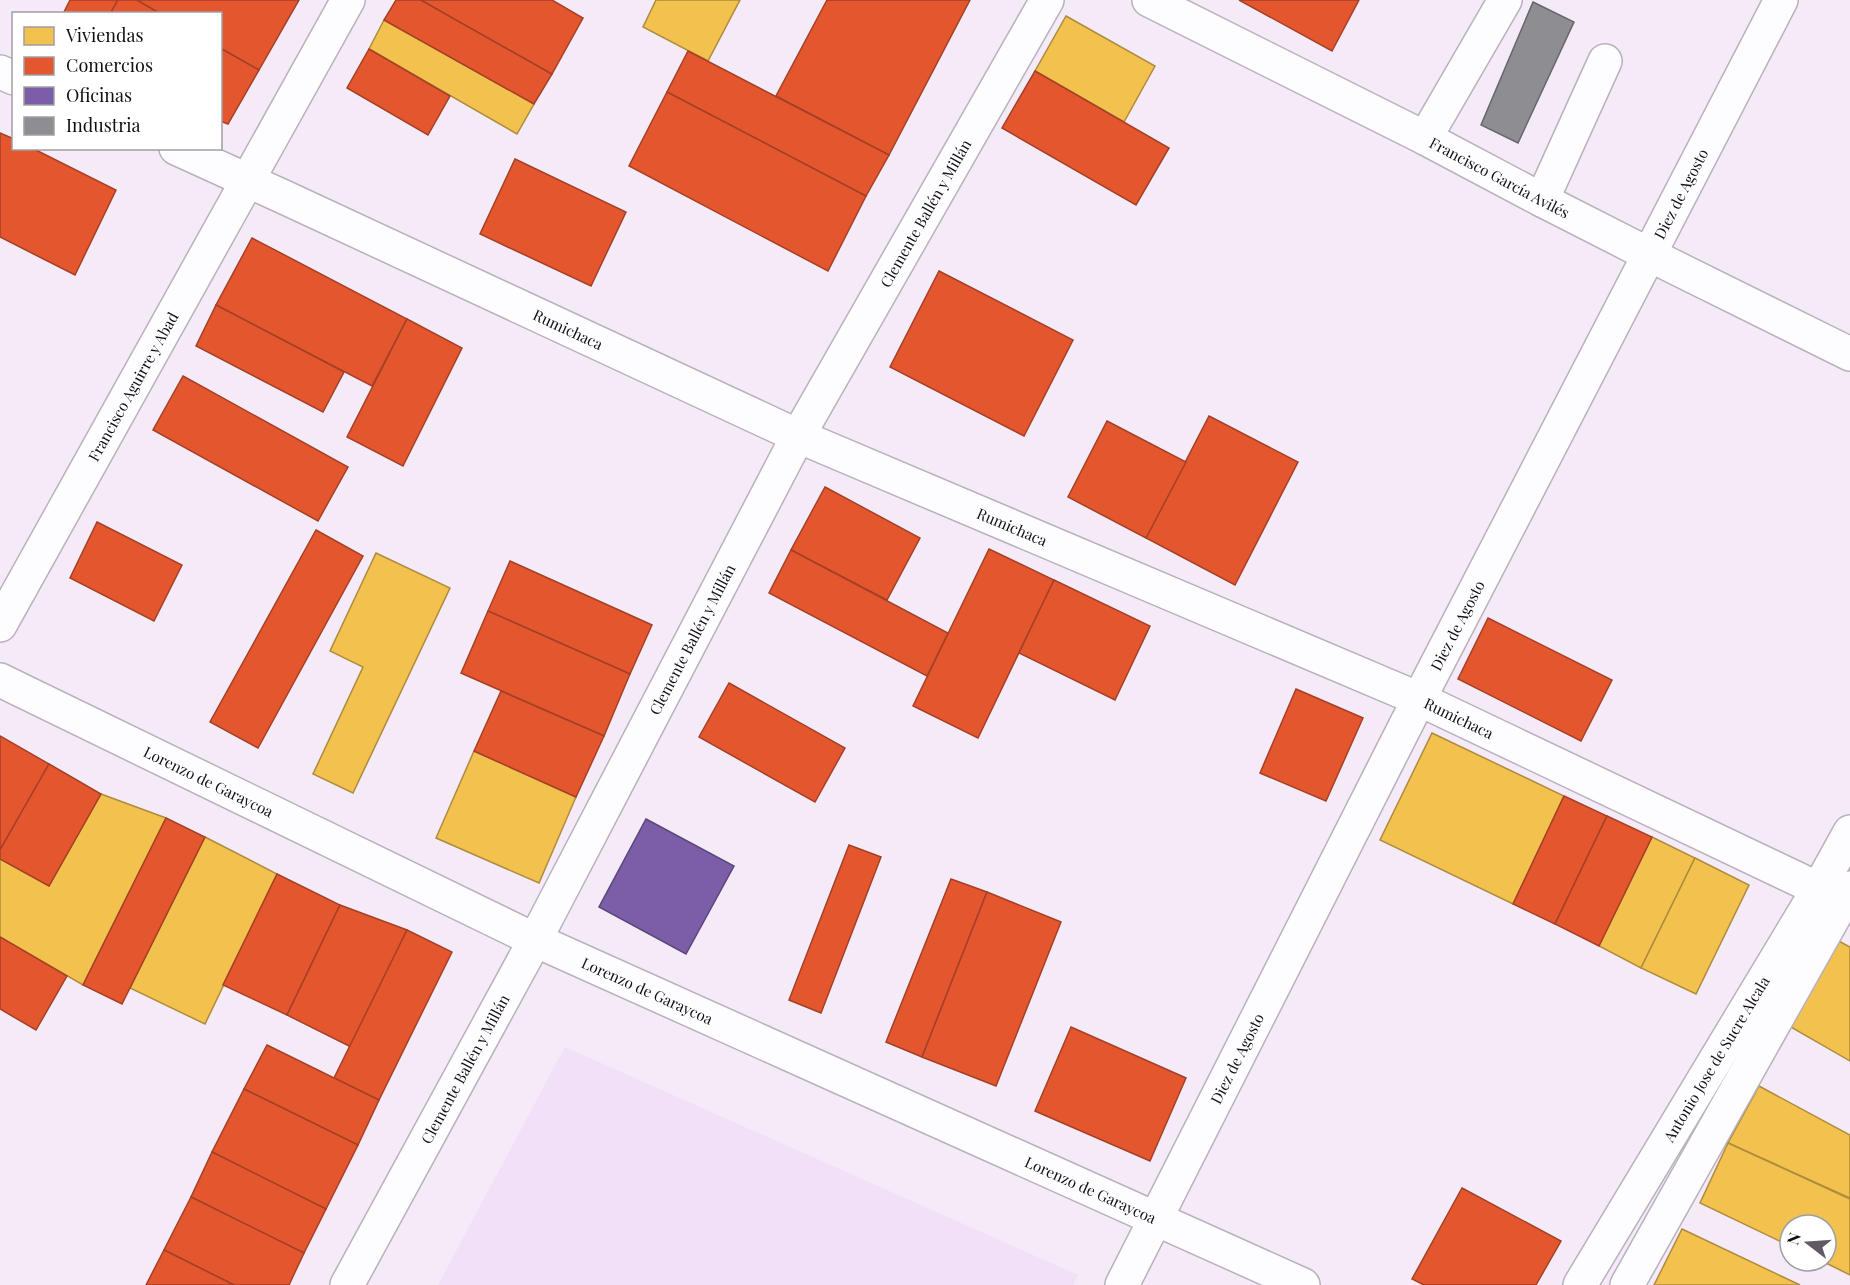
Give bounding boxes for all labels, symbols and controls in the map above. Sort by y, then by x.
legend [12,12,222,150]
text: Viviendas [65,23,144,47]
text: Comercios [66,53,153,77]
text: Oficinas [66,83,132,107]
text: Industria [66,113,140,137]
street label: Francisco García Avilés [1426,132,1573,222]
street label: Clemente Ballén y Millán [875,136,975,291]
street label: Diez de Agosto [1649,145,1712,242]
street label: Rumichaca [530,304,607,354]
street label: Francisco Aguirre y Abad [83,308,183,465]
street label: Rumichaca [974,503,1051,551]
street label: Clemente Ballén y Millán [644,561,739,718]
street label: Diez de Agosto [1426,577,1489,674]
street label: Rumichaca [1421,693,1497,743]
street label: Lorenzo de Garaycoa [141,741,277,822]
street label: Lorenzo de Garaycoa [579,952,717,1029]
street label: Antonio Jose de Sucre Alcala [1658,972,1774,1146]
street label: Clemente Ballén y Millán [416,991,514,1147]
street label: Diez de Agosto [1206,1010,1268,1107]
street label: Lorenzo de Garaycoa [1022,1151,1160,1228]
north arrow [1778,1213,1838,1273]
text: N [1781,1229,1805,1247]

